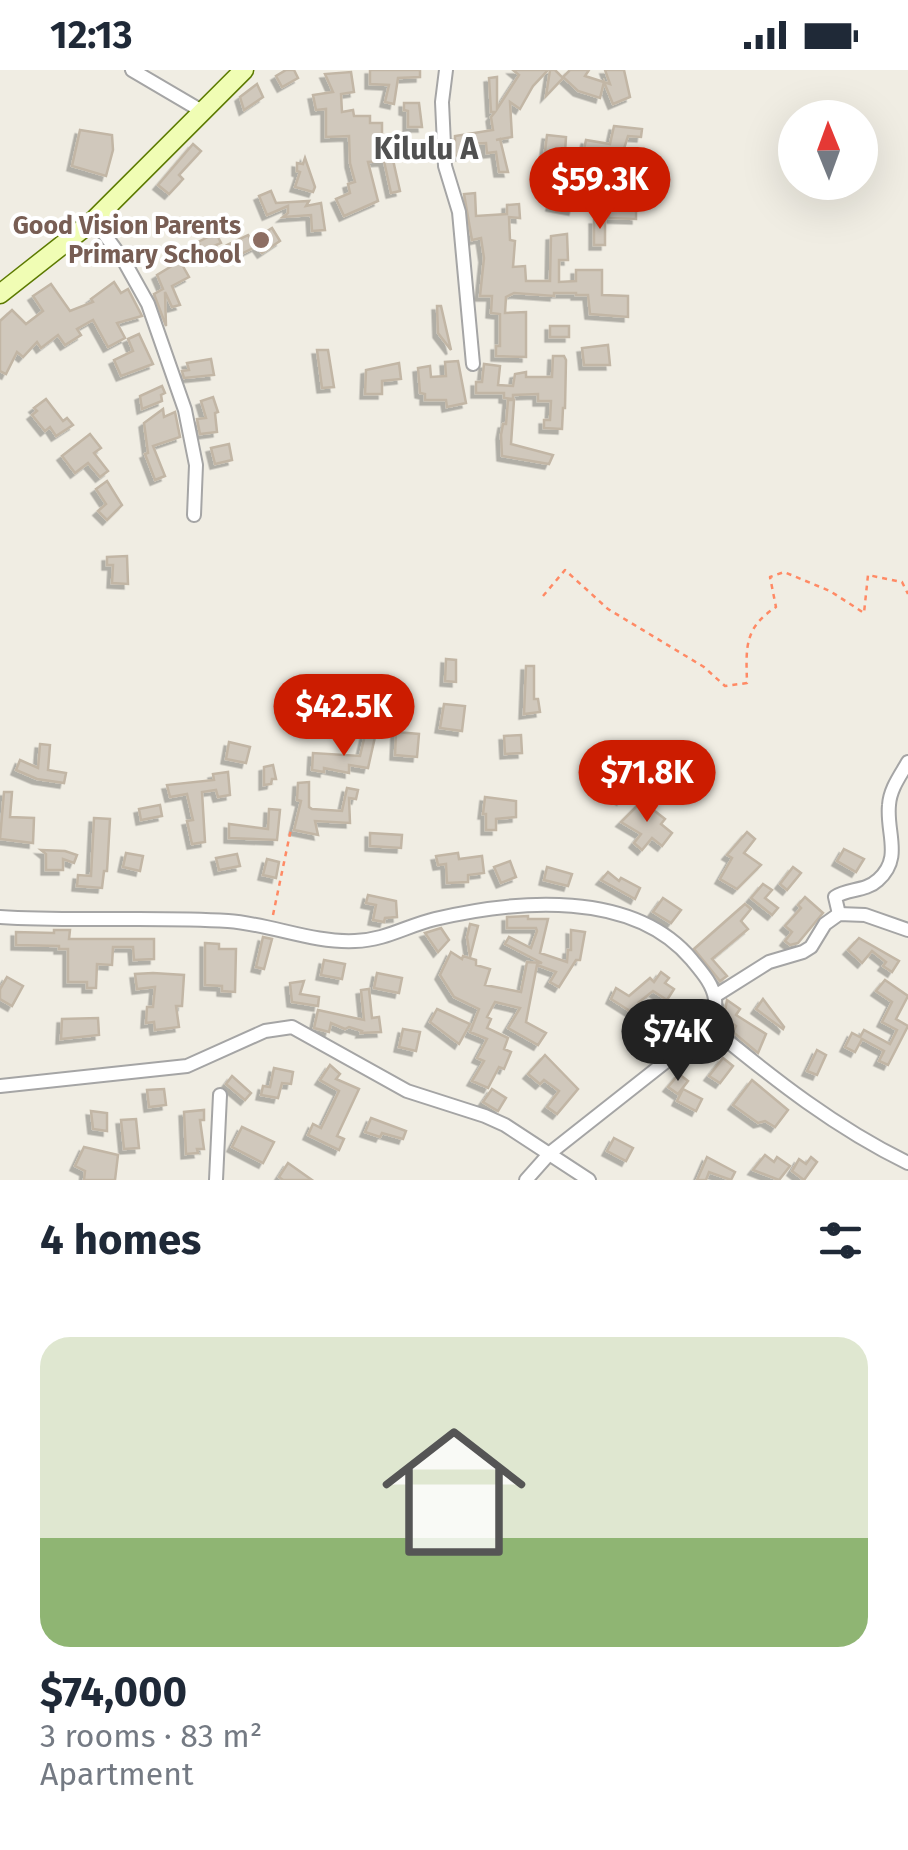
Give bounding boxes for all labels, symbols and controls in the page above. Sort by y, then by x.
text: 12:13 [50,12,133,58]
north arrow [778,100,878,200]
map controls [778,100,878,200]
district label: Kilulu A [374,131,479,167]
pin: $59.3K [519,147,681,232]
text: $59.3K [551,160,649,198]
place label: Good Vision Parents Primary School [13,211,242,270]
marker: Good Vision Parents Primary School [250,229,272,251]
pin: $42.5K [263,674,425,759]
text: $42.5K [296,687,392,725]
pin: $71.8K [566,740,728,825]
text: $71.8K [601,753,693,791]
pin: $74K [619,999,737,1084]
text: $74K [644,1012,712,1050]
icon: filters [813,1213,868,1268]
text: 4 homes [40,1215,201,1265]
icon: home [364,1402,544,1582]
text: $74,000 [40,1667,187,1717]
text: 3 rooms · 83 m² [40,1717,262,1755]
text: Apartment [40,1755,194,1793]

